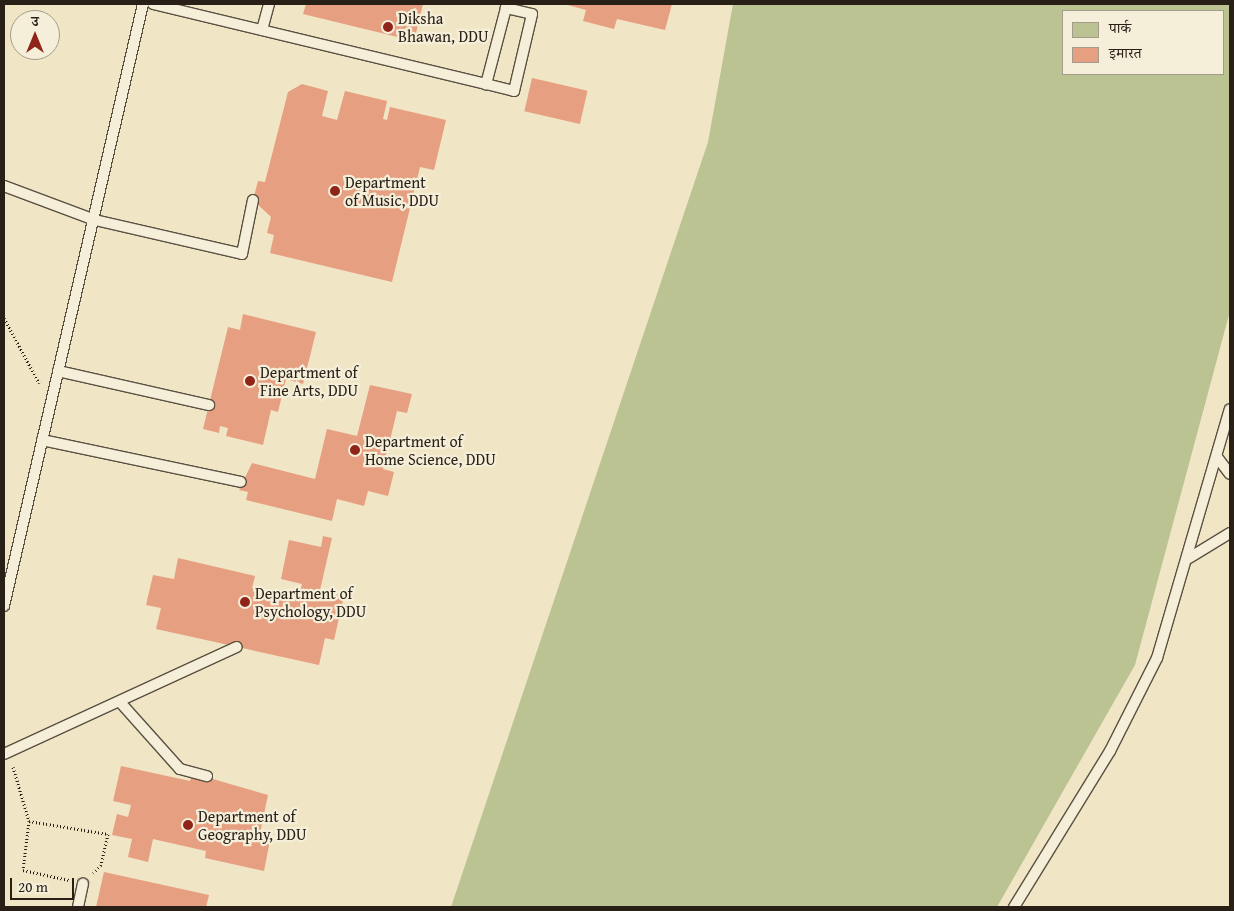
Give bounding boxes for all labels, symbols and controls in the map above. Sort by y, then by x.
place label: Diksha Bhawan, DDU [398,8,488,46]
north arrow [10,10,60,60]
legend [1062,10,1224,75]
text: उ [31,11,39,31]
text: पार्क [1109,17,1131,38]
marker: Diksha Bhawan, DDU [382,21,394,33]
text: इमारत [1109,42,1142,63]
place label: Department of Music, DDU [345,172,439,210]
marker: Department of Music, DDU [329,185,341,197]
place label: Department of Fine Arts, DDU [260,362,358,400]
marker: Department of Fine Arts, DDU [244,375,256,387]
place label: Department of Home Science, DDU [365,431,496,469]
marker: Department of Home Science, DDU [349,444,361,456]
place label: Department of Psychology, DDU [255,583,366,621]
marker: Department of Psychology, DDU [239,596,251,608]
place label: Department of Geography, DDU [198,806,306,844]
marker: Department of Geography, DDU [182,819,194,831]
scale bar [12,868,76,900]
text: 20 m [18,876,48,897]

